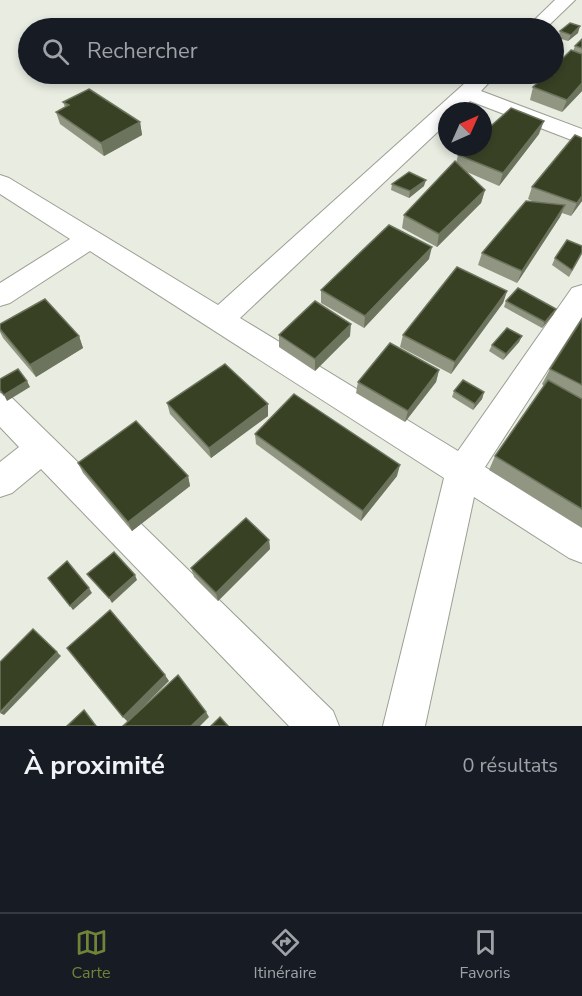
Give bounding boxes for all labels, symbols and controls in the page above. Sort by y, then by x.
search box [18,18,564,84]
icon: search [39,35,72,68]
text: Rechercher [87,36,198,66]
north arrow [438,102,492,156]
text: À proximité [24,748,165,783]
text: 0 résultats [462,752,558,779]
tab: Carte [71,926,111,984]
tab: Itinéraire [254,926,317,984]
tab: Favoris [460,926,511,984]

